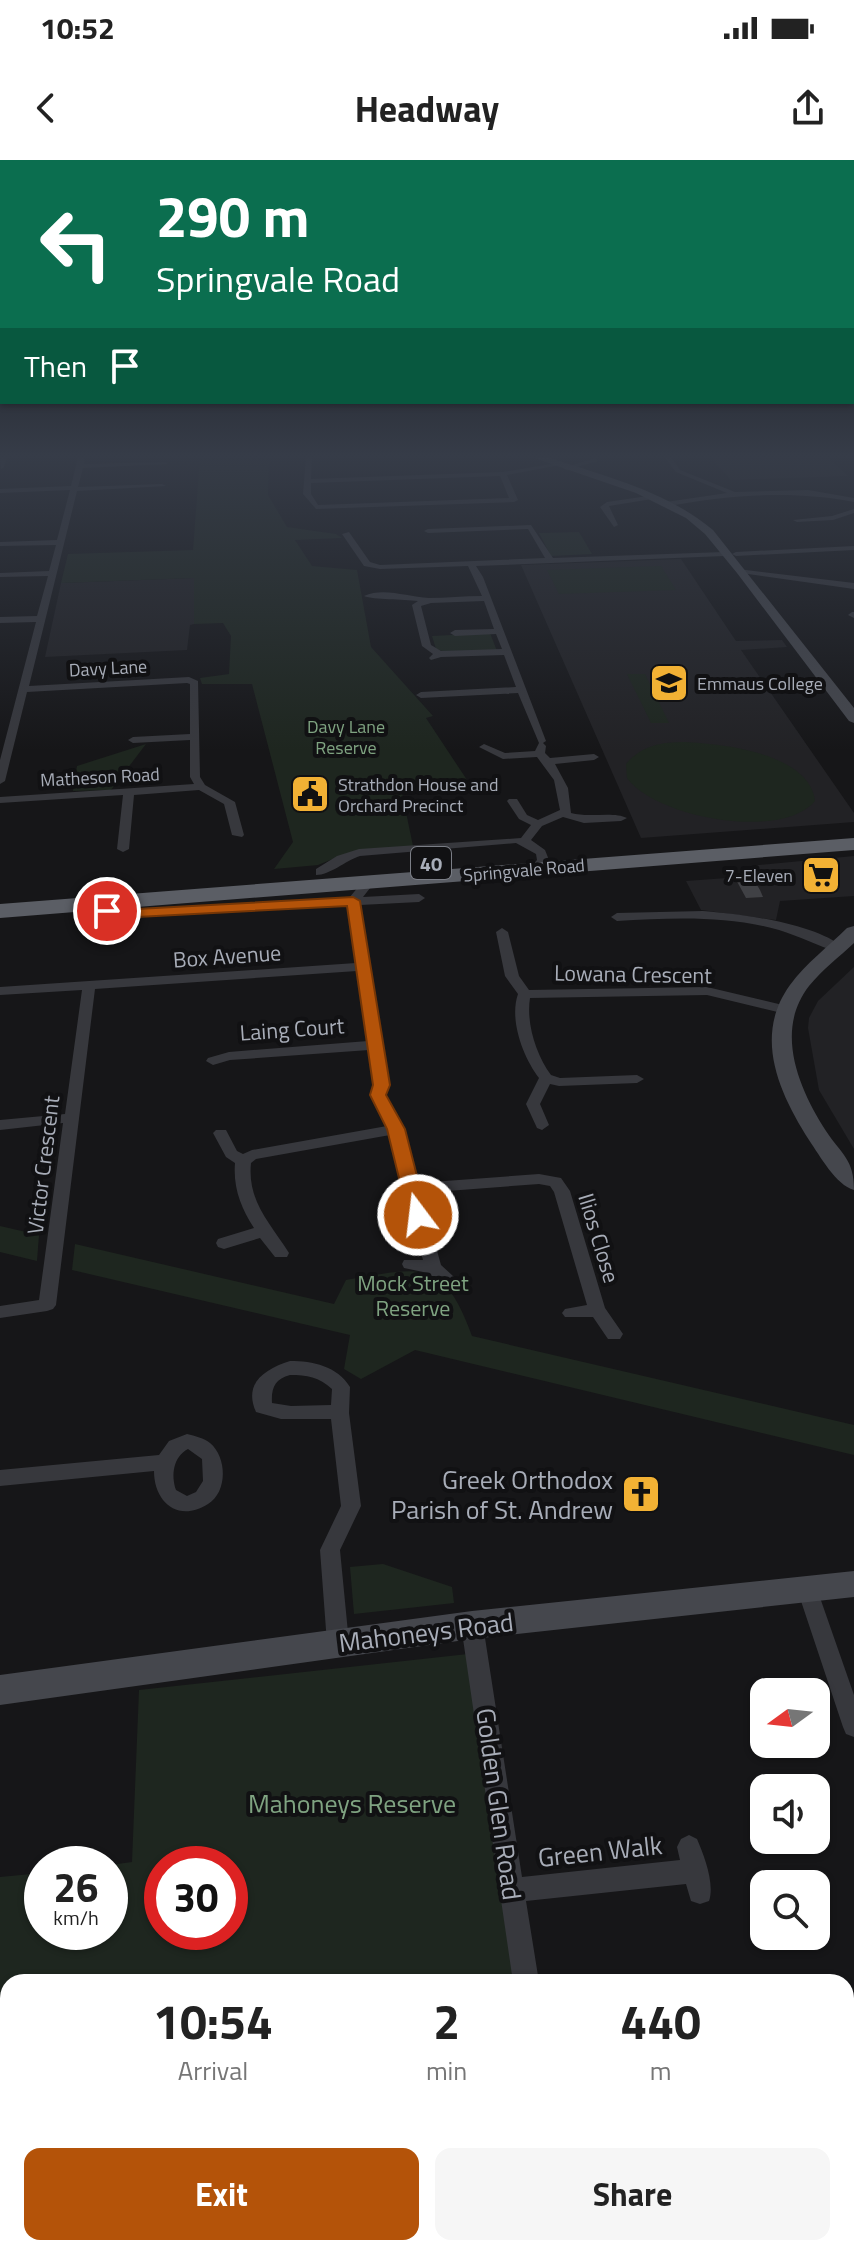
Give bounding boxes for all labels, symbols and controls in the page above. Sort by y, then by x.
text: 10:52 [40,5,115,51]
text: Headway [355,81,499,136]
icon: back [24,86,68,130]
icon: share [786,86,830,130]
text: 290 m [156,174,309,259]
icon: left [24,192,128,296]
text: Springvale Road [156,251,400,306]
text: Then [24,343,87,389]
icon: arrive [103,344,147,388]
street label: Davy Lane [68,652,148,684]
school or university icon: Emmaus College [648,662,690,704]
place label: Emmaus College [697,670,823,697]
park label: Davy Lane Reserve [307,713,385,761]
street label: Matheson Road [40,760,160,794]
place label: Strathdon House and Orchard Precinct [338,771,499,819]
public building icon: Strathdon House and Orchard Precinct [289,773,331,815]
road number: 40 [411,847,451,879]
street label: Springvale Road [462,851,586,889]
supermarket icon: 7-Eleven [800,854,842,896]
place label: 7-Eleven [725,862,793,889]
pin [73,877,141,945]
icon: arrive [85,889,129,933]
street label: Box Avenue [172,935,282,977]
street label: Lowana Crescent [554,956,713,992]
street label: Laing Court [239,1008,346,1050]
street label: Victor Crescent [18,1093,68,1236]
position arrow [376,1173,460,1257]
street label: Ilios Close [569,1189,629,1287]
park label: Mock Street Reserve [357,1266,469,1325]
place label: Greek Orthodox Parish of St. Andrew [391,1460,613,1529]
church icon: Greek Orthodox Parish of St. Andrew [620,1473,662,1515]
street label: Mahoneys Road [336,1602,516,1662]
north arrow [750,1678,830,1758]
map controls [750,1678,830,1950]
street label: Golden Glen Road [466,1706,532,1902]
button: sound [750,1774,830,1854]
park label: Mahoneys Reserve [248,1784,456,1823]
street label: Green Walk [536,1825,664,1877]
speed limit sign: 30 [144,1846,248,1950]
text: 26 [54,1857,98,1918]
button: search [750,1870,830,1950]
text: km/h [53,1902,99,1933]
text: 10:54 [153,1985,273,2058]
text: 2 [433,1985,460,2058]
text: 440 [620,1985,701,2058]
text: Arrival [178,2051,248,2090]
text: min [426,2051,467,2090]
text: m [650,2051,672,2090]
button: Exit [24,2148,419,2240]
button: Share [435,2148,830,2240]

